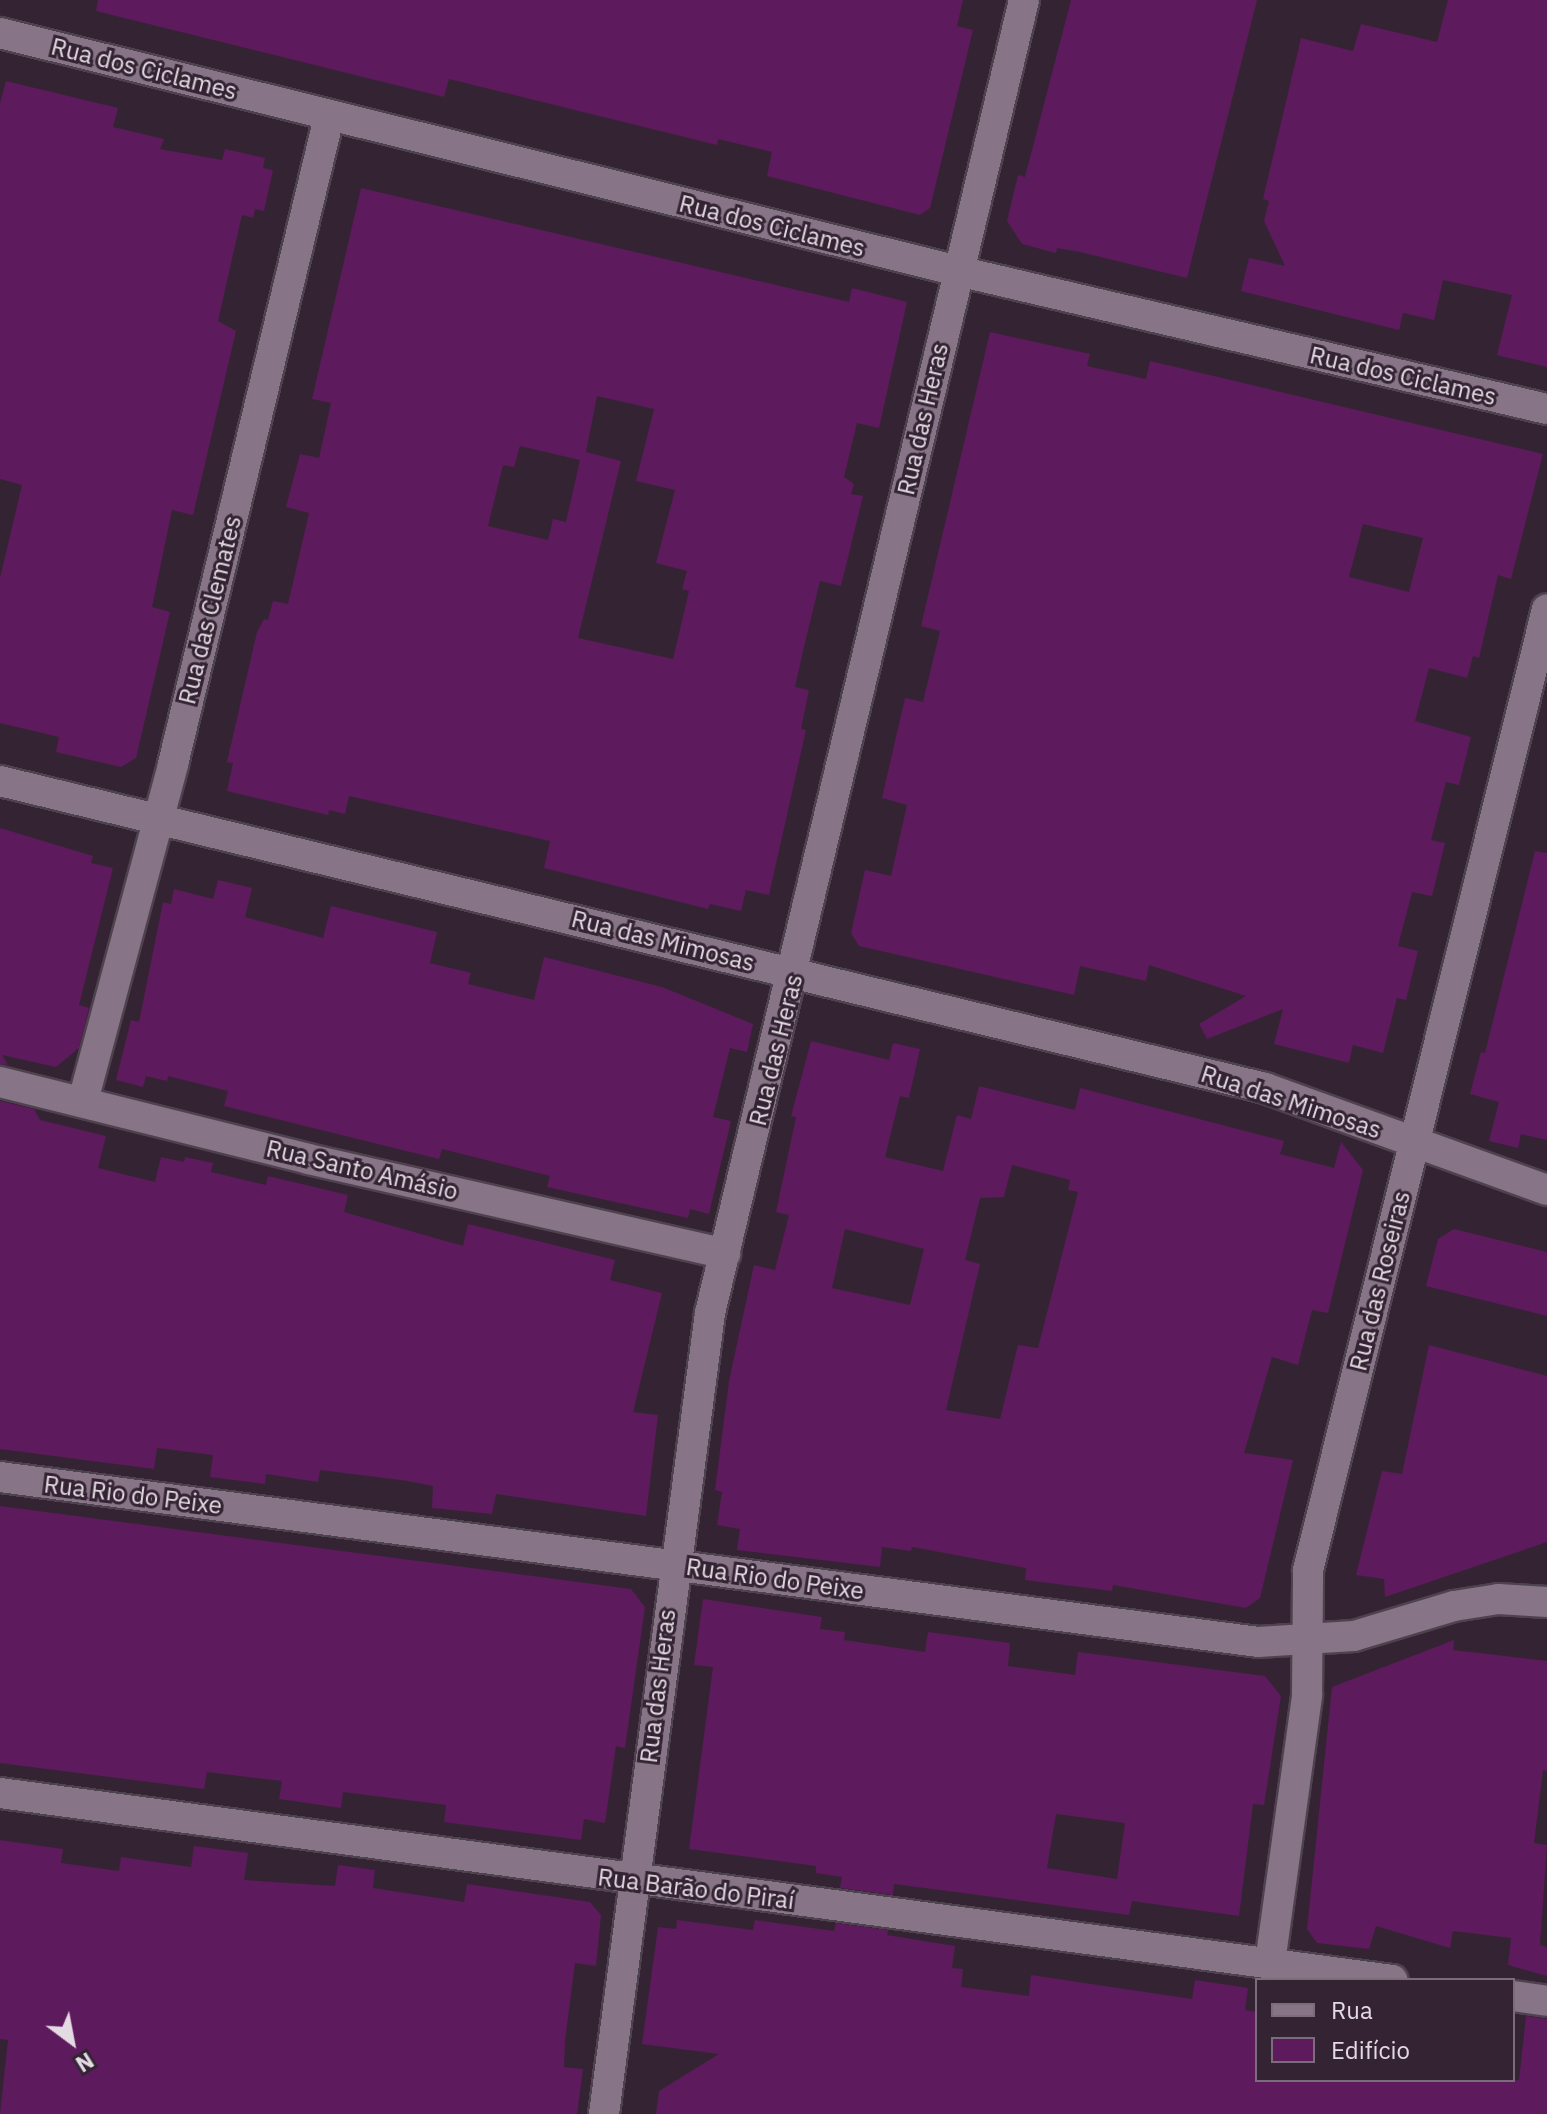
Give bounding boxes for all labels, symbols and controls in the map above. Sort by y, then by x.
street label: Rua dos Ciclames [48,32,240,106]
street label: Rua dos Ciclames [676,189,868,263]
street label: Rua das Heras [892,340,954,498]
street label: Rua dos Ciclames [1307,341,1499,411]
street label: Rua das Clemates [173,513,247,707]
street label: Rua das Mimosas [568,904,758,978]
street label: Rua das Heras [743,971,809,1129]
street label: Rua das Mimosas [1197,1059,1385,1145]
street label: Rua Santo Amásio [263,1134,461,1206]
street label: Rua das Roseiras [1344,1188,1416,1374]
street label: Rua Rio do Peixe [42,1470,224,1520]
street label: Rua Rio do Peixe [684,1552,866,1606]
street label: Rua das Heras [634,1607,682,1765]
street label: Rua Barão do Piraí [596,1863,796,1915]
legend [1255,1978,1515,2082]
text: Rua [1331,1994,1373,2026]
north arrow [32,2002,112,2082]
text: Edifício [1331,2034,1410,2066]
text: N [71,2046,99,2079]

